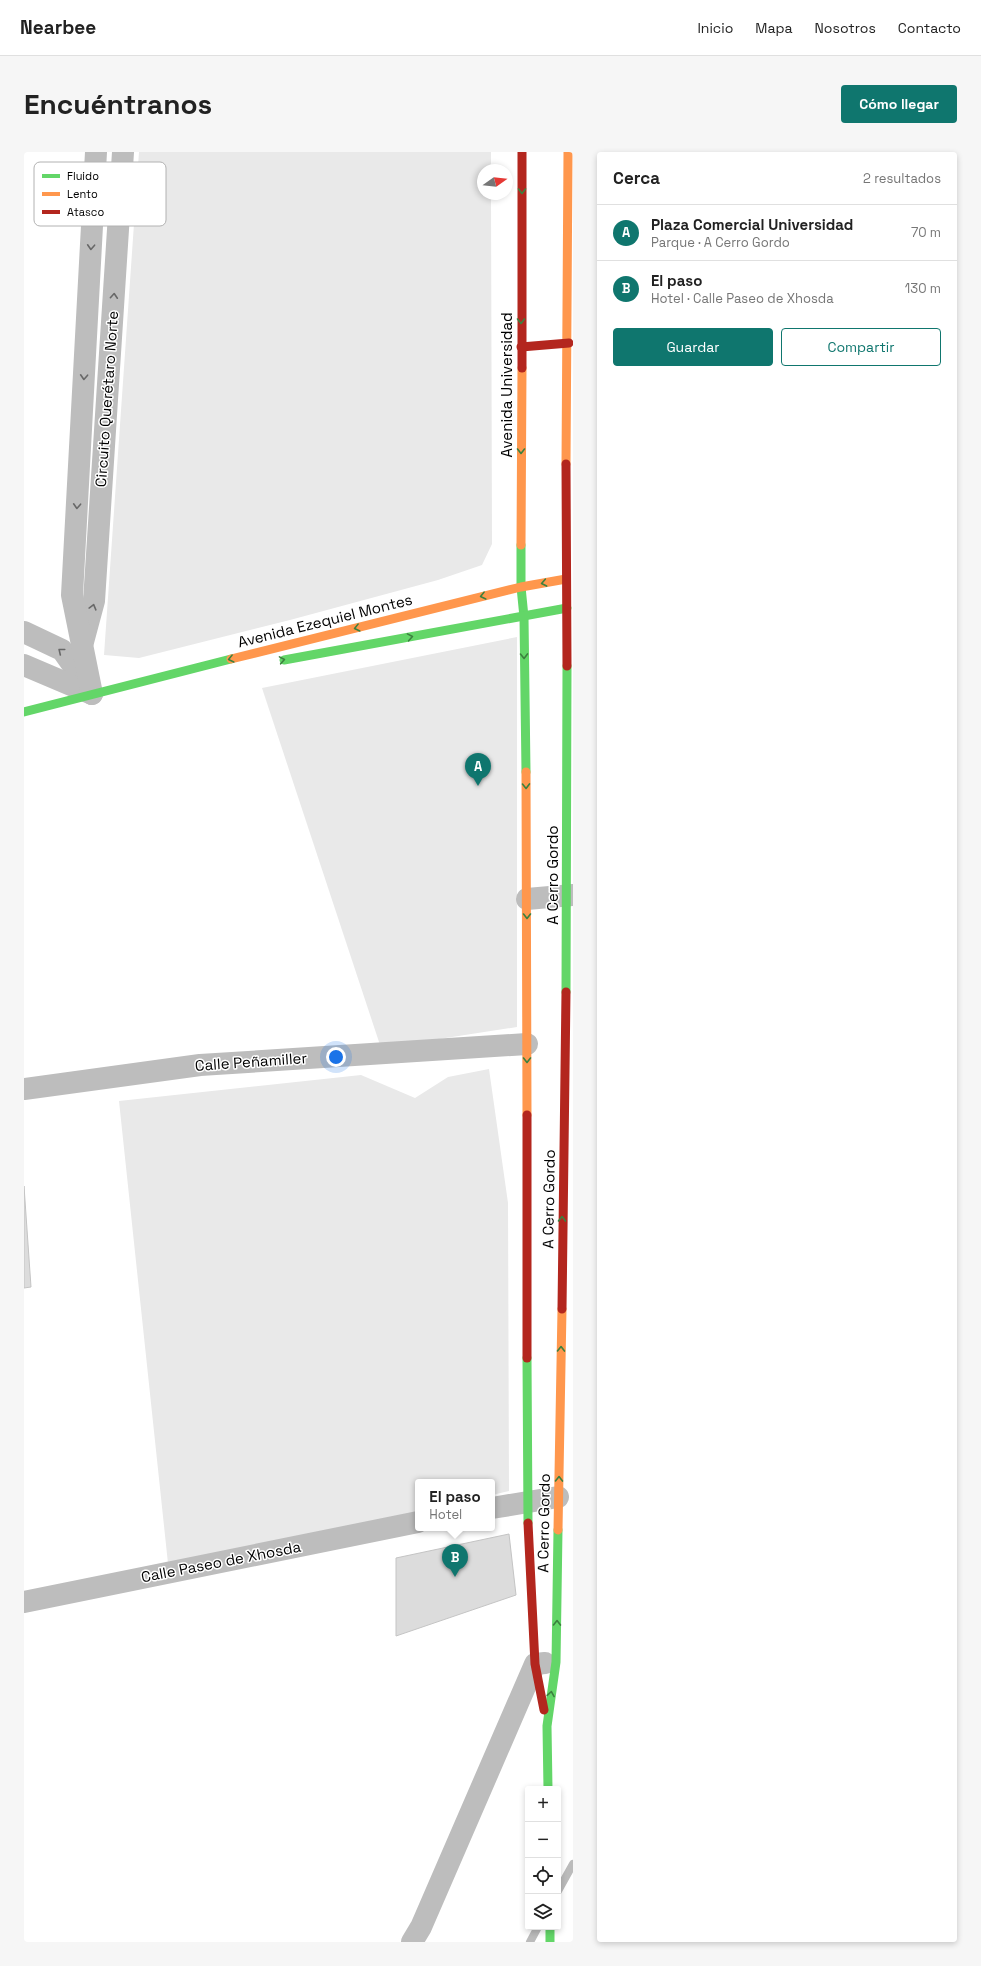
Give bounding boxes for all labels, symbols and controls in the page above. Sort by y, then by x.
text: Nearbee [20,15,96,40]
text: Inicio [697,19,733,37]
text: Mapa [755,19,793,37]
text: Nosotros [815,19,876,37]
text: Contacto [898,19,961,37]
button: Cómo llegar [841,85,957,123]
text: Encuéntranos [24,86,212,122]
legend [34,162,166,226]
north arrow [477,164,513,200]
text: Cerca [613,167,660,189]
text: Fluido [67,169,99,183]
text: 2 resultados [863,170,941,187]
text: Lento [67,187,98,201]
one-way arrow [518,188,526,194]
text: Atasco [67,205,104,219]
text: Plaza Comercial Universidad [651,215,853,234]
text: A [622,224,630,241]
text: 70 m [911,224,941,241]
text: Parque · A Cerro Gordo [651,234,790,251]
one-way arrow [87,244,95,250]
text: El paso [651,271,702,290]
text: B [622,280,630,297]
text: 130 m [905,280,941,297]
text: Hotel · Calle Paseo de Xhosda [651,290,834,307]
one-way arrow [109,293,118,299]
street label: Circuito Querétaro Norte [91,310,122,488]
street label: Avenida Universidad [497,312,516,458]
one-way arrow [517,318,526,324]
button: Guardar [613,328,773,366]
button: Compartir [781,328,941,366]
one-way arrow [80,374,88,380]
one-way arrow [517,448,525,454]
one-way arrow [72,503,81,509]
one-way arrow [541,578,547,587]
street label: Avenida Ezequiel Montes [236,590,414,651]
one-way arrow [480,592,486,600]
one-way arrow [88,604,96,611]
one-way arrow [354,623,360,631]
one-way arrow [407,634,413,642]
one-way arrow [58,649,65,656]
one-way arrow [520,653,528,659]
one-way arrow [228,654,235,663]
one-way arrow [279,656,285,665]
pin: A [465,753,491,786]
one-way arrow [521,783,530,789]
street label: A Cerro Gordo [543,825,562,925]
one-way arrow [523,913,531,919]
your location [326,1047,346,1067]
street label: Calle Peñamiller [194,1048,308,1075]
one-way arrow [523,1057,531,1063]
street label: A Cerro Gordo [538,1149,559,1249]
one-way arrow [558,1216,566,1222]
one-way arrow [556,1346,565,1352]
street label: A Cerro Gordo [533,1473,554,1573]
one-way arrow [555,1476,563,1482]
popup [415,1479,495,1531]
text: El paso [429,1487,481,1506]
text: Hotel [429,1506,462,1523]
street label: Calle Paseo de Xhosda [139,1537,303,1586]
pin: B [442,1544,468,1577]
one-way arrow [553,1620,561,1626]
one-way arrow [547,1691,555,1697]
map controls [525,1786,561,1930]
button: + [525,1786,561,1822]
button: − [525,1822,561,1858]
button: locate [525,1858,561,1894]
button: layers [525,1894,561,1930]

